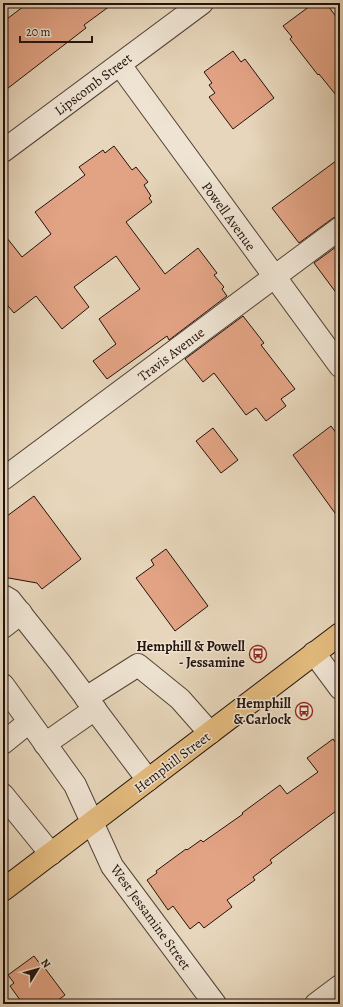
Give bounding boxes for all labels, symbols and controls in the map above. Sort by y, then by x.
scale bar [20,18,92,44]
text: 20 m [26,24,50,40]
street label: Lipscomb Street [51,49,136,120]
street label: Powell Avenue [197,178,260,255]
street label: Travis Avenue [134,323,209,386]
place label: Hemphill & Powell - Jessamine [137,637,246,672]
bus stop icon: Hemphill & Powell - Jessamine [248,644,268,664]
place label: Hemphill & Carlock [233,694,292,729]
bus stop icon: Hemphill & Carlock [294,701,314,721]
street label: Hemphill Street [130,727,215,797]
street label: West Jessamine Street [105,860,196,974]
north arrow [18,949,58,989]
text: N [37,956,54,971]

